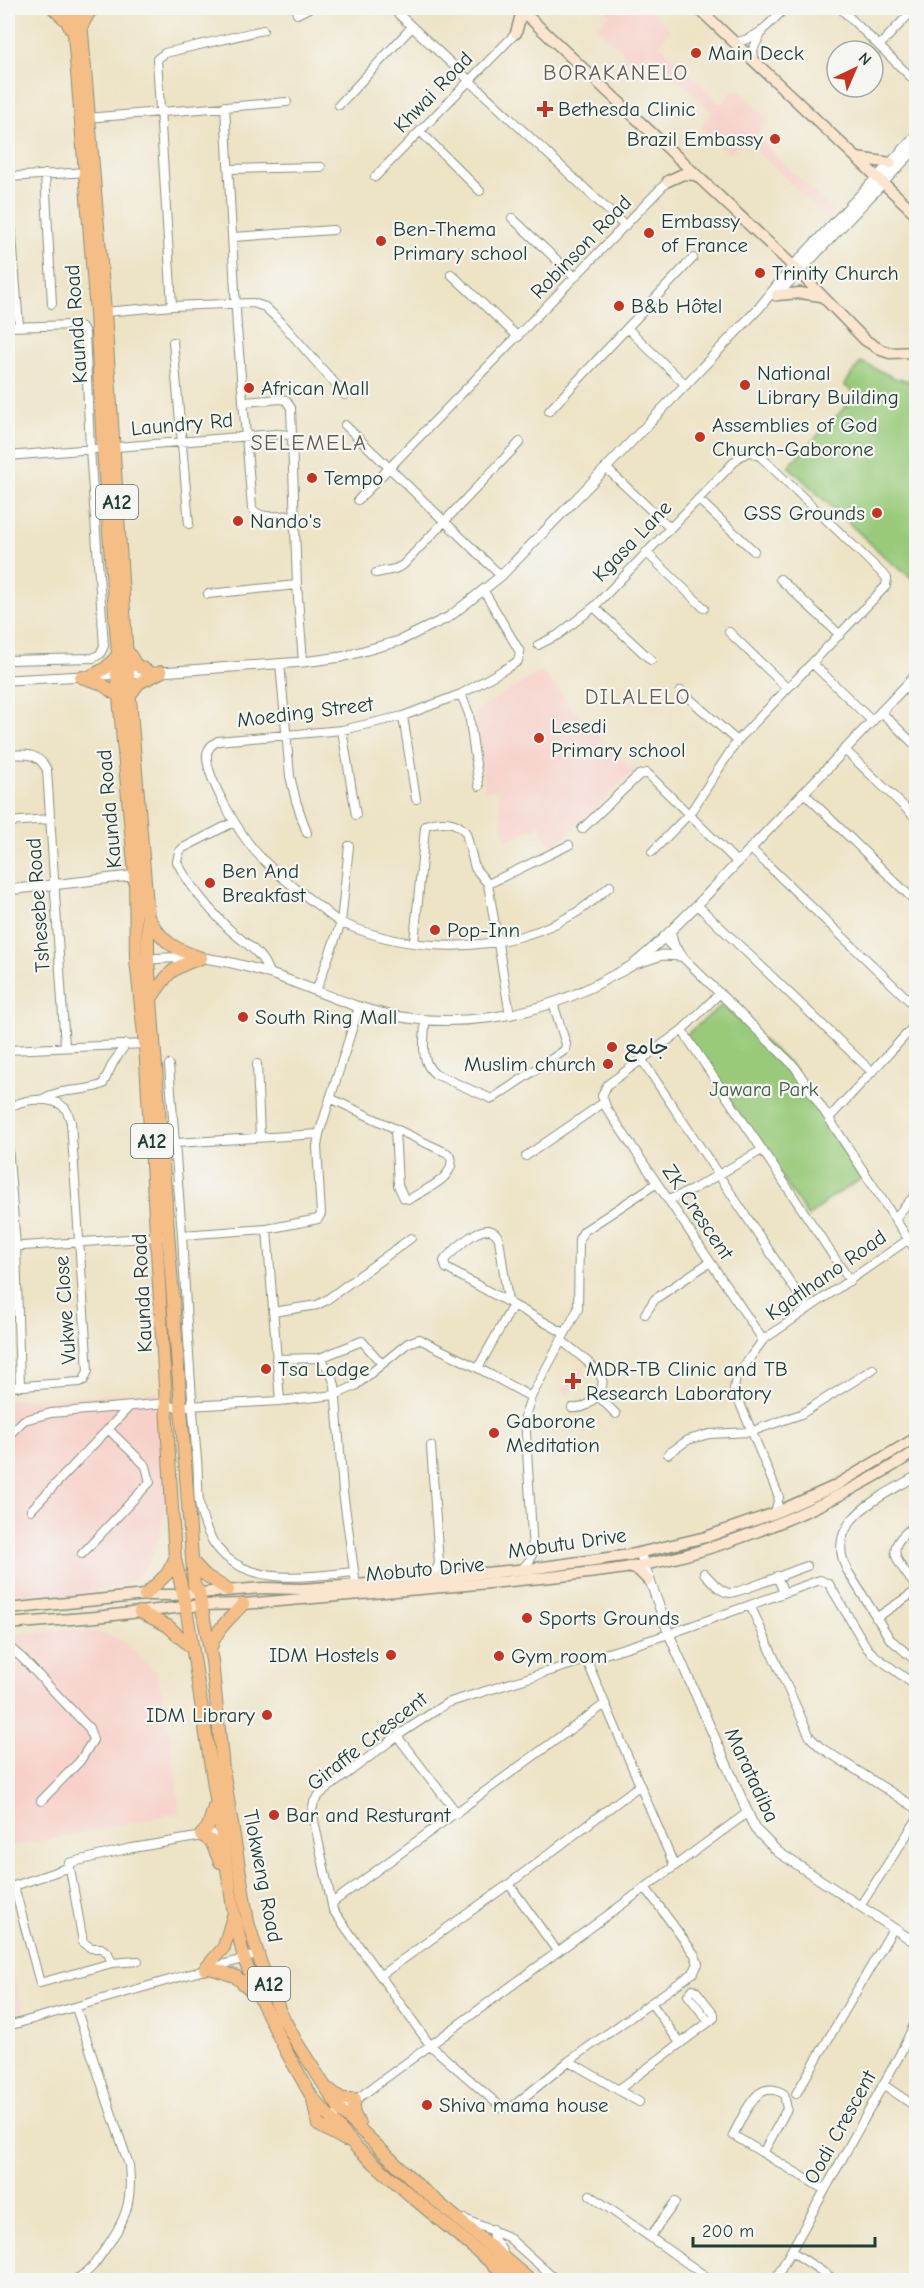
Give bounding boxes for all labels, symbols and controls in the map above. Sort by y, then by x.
north arrow [825,39,885,99]
place label: Main Deck [708,41,804,65]
marker: Main Deck [689,46,703,60]
street label: Khwai Road [389,47,477,137]
text: N [855,49,875,69]
district label: BORAKANELO [543,60,689,86]
place label: Bethesda Clinic [558,97,696,121]
marker: Bethesda Clinic [536,100,554,118]
place label: Brazil Embassy [627,127,764,151]
marker: Brazil Embassy [768,132,782,146]
street label: Robinson Road [526,190,636,304]
place label: Embassy of France [661,209,748,257]
place label: Ben-Thema Primary school [393,217,528,265]
marker: Embassy of France [642,226,656,240]
marker: Ben-Thema Primary school [374,234,388,248]
place label: Trinity Church [772,261,899,285]
street label: Kaunda Road [60,264,92,384]
marker: Trinity Church [753,266,767,280]
place label: B&b Hôtel [631,294,722,318]
marker: B&b Hôtel [612,299,626,313]
place label: National Library Building [757,361,899,409]
place label: African Mall [261,376,369,400]
marker: National Library Building [738,378,752,392]
marker: African Mall [242,381,256,395]
street label: Laundry Rd [130,408,234,440]
place label: Assemblies of God Church-Gaborone [712,413,878,461]
district label: SELEMELA [250,430,368,456]
marker: Assemblies of God Church-Gaborone [693,430,707,444]
place label: Tempo [324,466,383,490]
marker: Tempo [305,471,319,485]
road number: A12 [96,485,138,519]
street label: Kgasa Lane [587,495,677,587]
place label: GSS Grounds [743,501,865,525]
marker: GSS Grounds [870,506,884,520]
place label: Nando's [250,509,321,533]
marker: Nando's [231,514,245,528]
district label: DILALELO [585,684,691,710]
street label: Moeding Street [235,692,376,732]
place label: Lesedi Primary school [551,714,686,762]
marker: Lesedi Primary school [532,731,546,745]
street label: Kaunda Road [92,749,126,869]
street label: Tshesebe Road [21,837,55,973]
place label: Ben And Breakfast [222,859,307,907]
marker: Ben And Breakfast [203,876,217,890]
place label: Pop-Inn [447,918,520,942]
marker: Pop-Inn [428,923,442,937]
place label: South Ring Mall [255,1005,397,1029]
marker: South Ring Mall [236,1010,250,1024]
place label: جامع [624,1035,669,1062]
marker: جامع [605,1040,619,1054]
place label: Muslim church [464,1052,596,1076]
marker: Muslim church [601,1057,615,1071]
park label: Jawara Park [709,1077,819,1101]
road number: A12 [131,1124,173,1158]
street label: ZK Crescent [657,1160,739,1265]
street label: Kgatlhano Road [761,1225,891,1325]
street label: Kaunda Road [127,1233,157,1353]
street label: Vukwe Close [49,1255,81,1365]
place label: Tsa Lodge [278,1357,370,1381]
place label: MDR-TB Clinic and TB Research Laboratory [586,1357,788,1405]
marker: Tsa Lodge [259,1362,273,1376]
marker: MDR-TB Clinic and TB Research Laboratory [564,1372,582,1390]
place label: Gaborone Meditation [506,1409,600,1457]
marker: Gaborone Meditation [487,1426,501,1440]
street label: Mobutu Drive [506,1523,628,1563]
street label: Mobuto Drive [364,1552,486,1586]
place label: Sports Grounds [539,1606,679,1630]
marker: Sports Grounds [520,1611,534,1625]
place label: IDM Hostels [269,1643,379,1667]
place label: Gym room [511,1644,607,1668]
marker: IDM Hostels [384,1648,398,1662]
marker: Gym room [492,1649,506,1663]
street label: Giraffe Crescent [302,1686,433,1795]
place label: IDM Library [146,1703,256,1727]
marker: IDM Library [260,1708,274,1722]
street label: Maratadiba [720,1724,784,1826]
place label: Bar and Resturant [286,1803,451,1827]
street label: Tlokweng Road [238,1808,288,1944]
marker: Bar and Resturant [267,1808,281,1822]
road number: A12 [248,1967,290,2001]
street label: Oodi Crescent [799,2065,881,2188]
place label: Shiva mama house [439,2093,609,2117]
marker: Shiva mama house [420,2098,434,2112]
scale bar [693,2210,874,2248]
text: 200 m [702,2221,754,2242]

